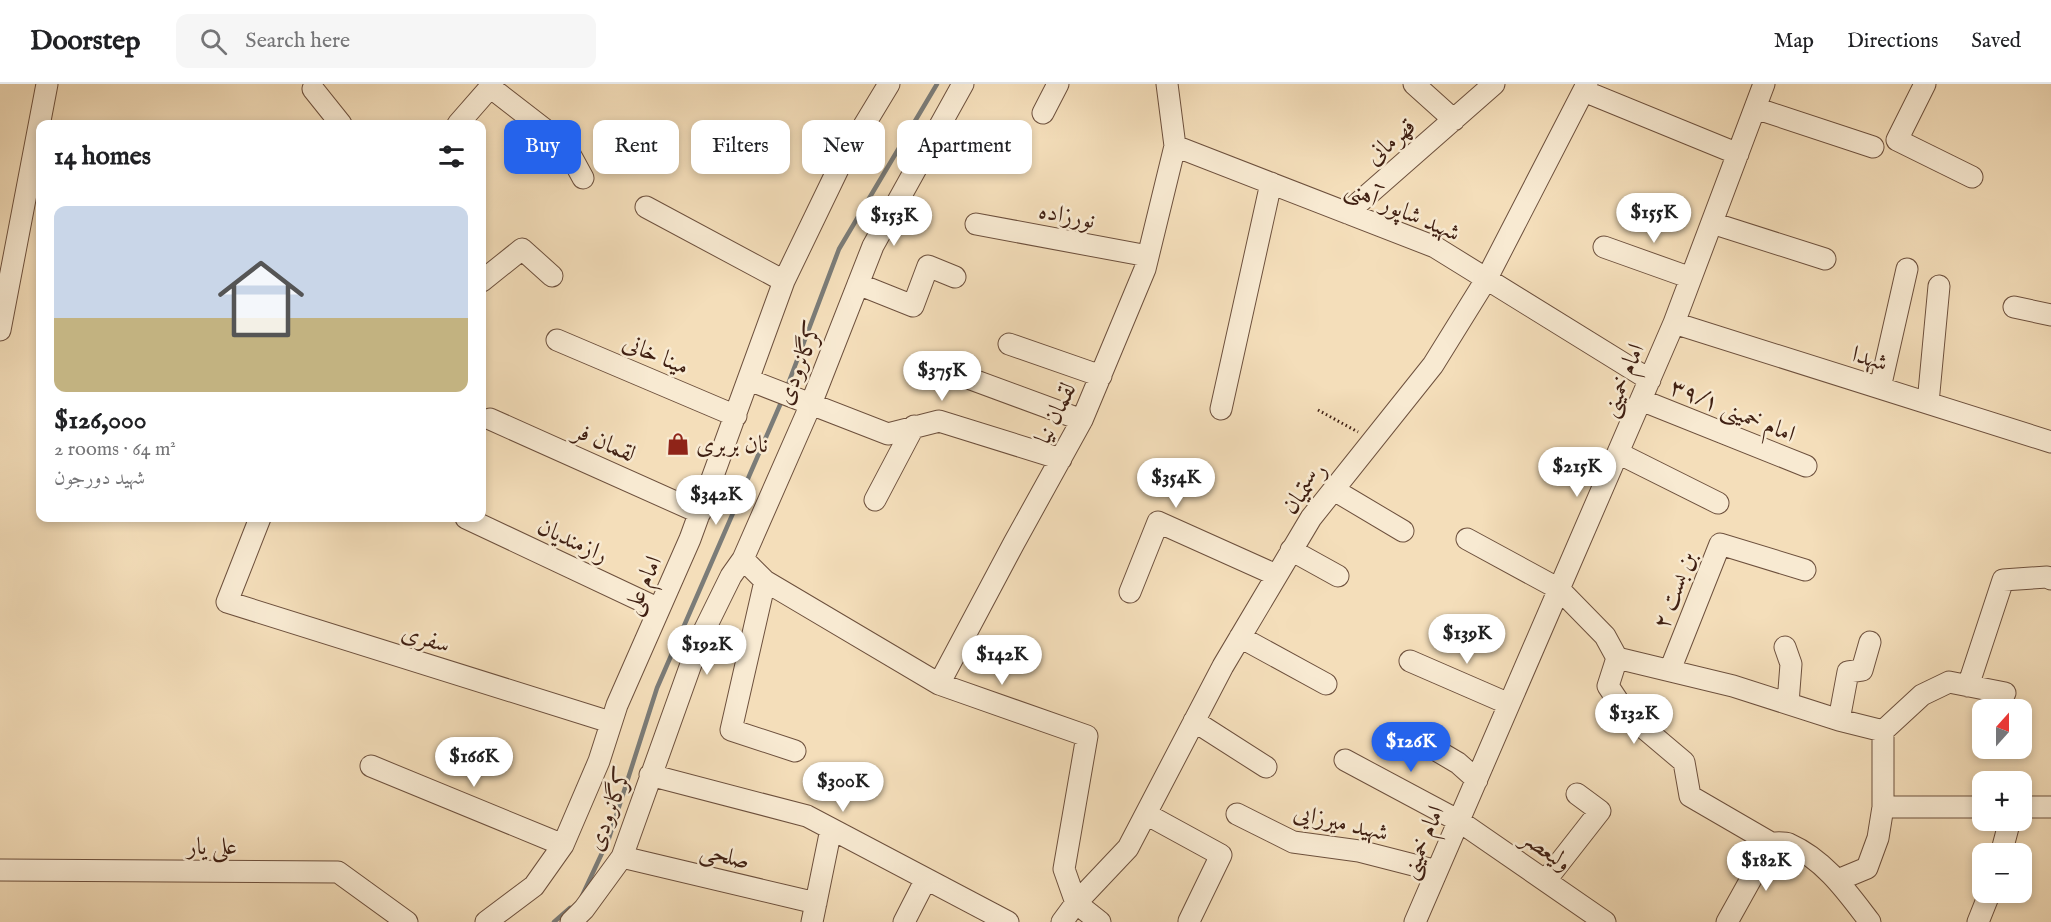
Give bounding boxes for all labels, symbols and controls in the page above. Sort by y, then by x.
search box [176,14,596,68]
text: Doorstep [30,24,140,59]
icon: search [197,25,230,58]
text: Search here [245,27,350,55]
text: Map [1774,28,1814,55]
text: Directions [1847,28,1938,55]
text: Saved [1971,28,2021,55]
street label: قهرمانی [1359,112,1423,173]
chip: Buy [504,120,581,174]
chip: Rent [593,120,679,174]
chip: Filters [691,120,790,174]
chip: New [802,120,885,174]
chip: Apartment [897,120,1032,174]
text: 14 homes [54,140,151,173]
icon: filters [435,140,468,173]
street label: شهید شاپور آهنی [1340,173,1465,249]
pin: $155K [1612,193,1696,244]
pin: $153K [852,196,936,247]
street label: نورزاده [1036,196,1098,237]
text: $155K [1630,200,1678,225]
text: $153K [870,203,918,228]
icon: home [207,245,315,353]
street label: کرگانرودی [769,317,831,410]
street label: مینا خانی [617,328,693,383]
street label: امام خمینی [1594,339,1656,424]
street label: شهدا [1848,339,1891,379]
pin: $375K [900,351,984,402]
text: $375K [917,358,967,383]
street label: امام خمینی ۳۹/۱ [1664,372,1800,454]
street label: لقمان نیا [1028,378,1085,450]
text: $126,000 [54,404,147,437]
street label: لقمان فر [566,415,640,471]
place label: نان بربری [696,430,768,461]
shop icon: نان بربری [665,431,691,457]
text: 2 rooms · 64 m² [54,437,176,462]
pin: $215K [1535,447,1619,498]
text: $215K [1552,454,1602,479]
street label: رستمیان [1275,457,1335,521]
pin: $354K [1134,458,1218,509]
text: $354K [1151,465,1201,490]
text: شهید دورجون [54,466,145,491]
pin: $342K [674,475,758,526]
text: $342K [690,482,742,507]
street label: رازمندیان [532,512,613,571]
street label: بن بست ۲ [1646,547,1705,634]
street label: امام علی [617,551,674,622]
pin: $139K [1425,614,1509,665]
street label: سفری [397,617,454,661]
text: $139K [1442,621,1492,646]
pin: $192K [665,625,749,676]
text: $192K [681,632,733,657]
pin: $142K [960,635,1044,686]
text: $142K [976,642,1028,667]
pin: $132K [1592,694,1676,745]
north arrow [1972,699,2032,759]
map controls [1972,699,2032,903]
text: $132K [1609,701,1659,726]
pin: $126K [1369,722,1453,773]
text: $126K [1386,729,1436,754]
pin: $166K [432,737,516,788]
text: $166K [449,744,499,769]
pin: $300K [801,762,885,813]
street label: کرگانرودی [579,763,640,856]
text: $300K [817,769,869,794]
button: + [1972,771,2032,831]
street label: شهید میرزایی [1290,797,1391,849]
street label: امام خمینی [1394,801,1456,886]
street label: ولیعصر [1513,821,1577,879]
street label: علی یار [185,832,237,863]
street label: صلحی [697,835,753,878]
pin: $182K [1724,841,1808,892]
button: − [1972,843,2032,903]
text: $182K [1741,848,1791,873]

